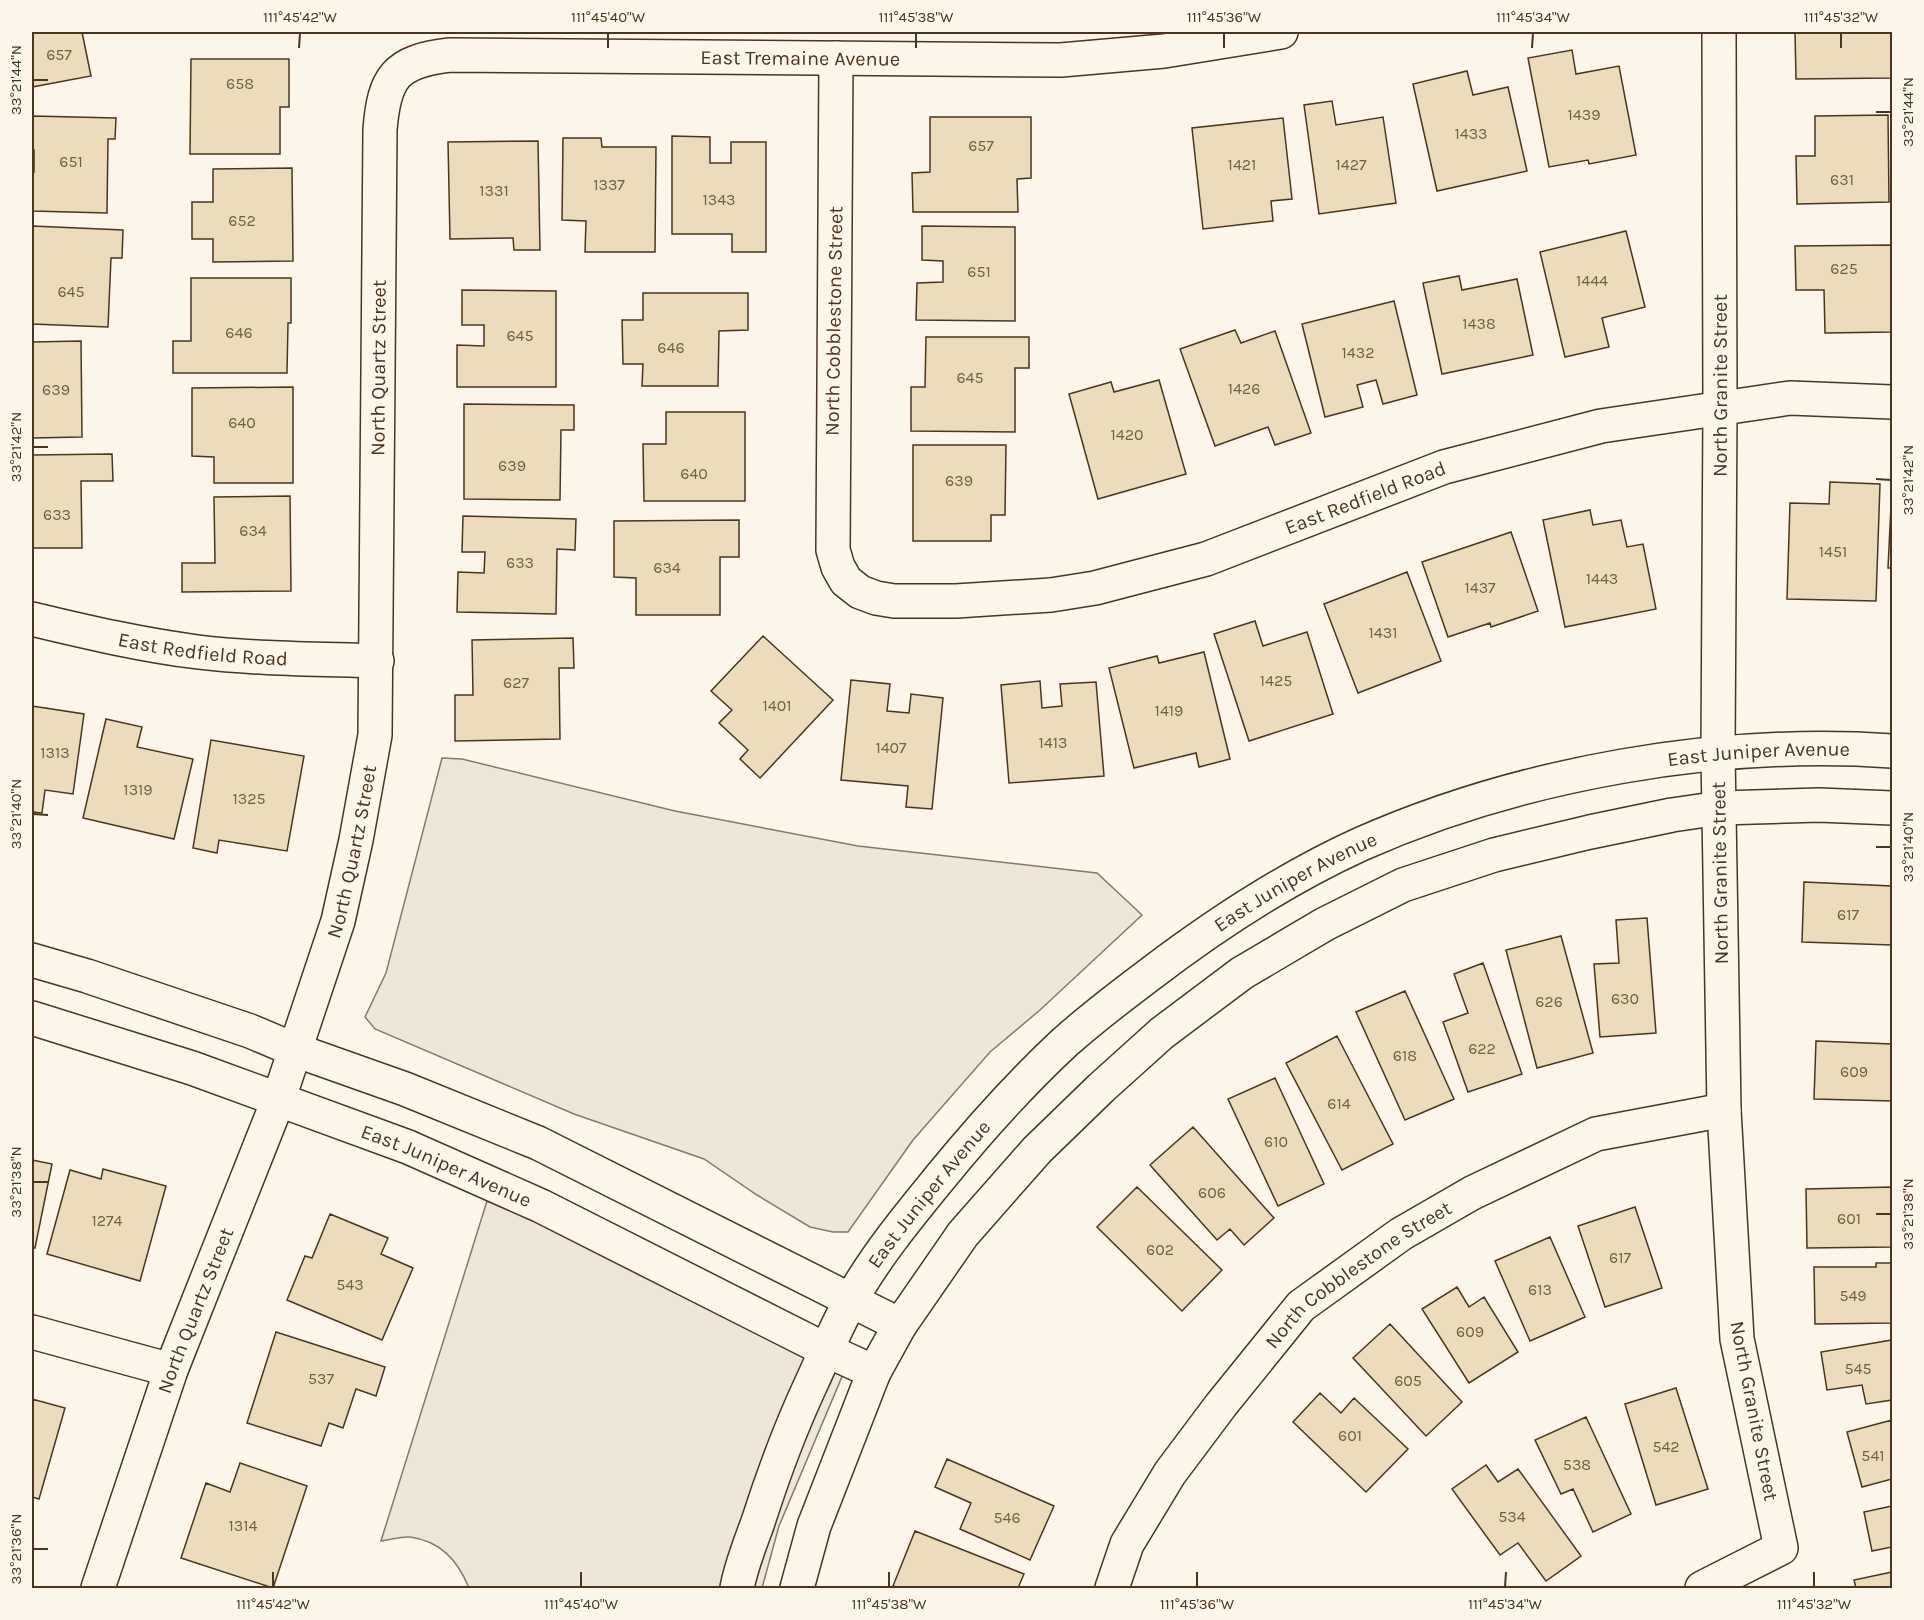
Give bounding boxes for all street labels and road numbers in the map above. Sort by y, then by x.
street label: East Tremaine Avenue [700,46,900,70]
street label: North Cobblestone Street [820,205,848,436]
street label: North Quartz Street [366,279,390,456]
street label: North Granite Street [1708,294,1732,477]
street label: East Redfield Road [1281,456,1449,539]
street label: East Redfield Road [116,627,288,670]
street label: East Juniper Avenue [1666,737,1850,771]
street label: North Quartz Street [322,763,381,941]
street label: North Granite Street [1707,781,1733,965]
street label: East Juniper Avenue [1209,827,1380,936]
street label: East Juniper Avenue [863,1115,995,1272]
street label: East Juniper Avenue [358,1119,535,1212]
street label: North Cobblestone Street [1260,1196,1456,1353]
street label: North Quartz Street [152,1224,238,1396]
street label: North Granite Street [1725,1319,1783,1503]

